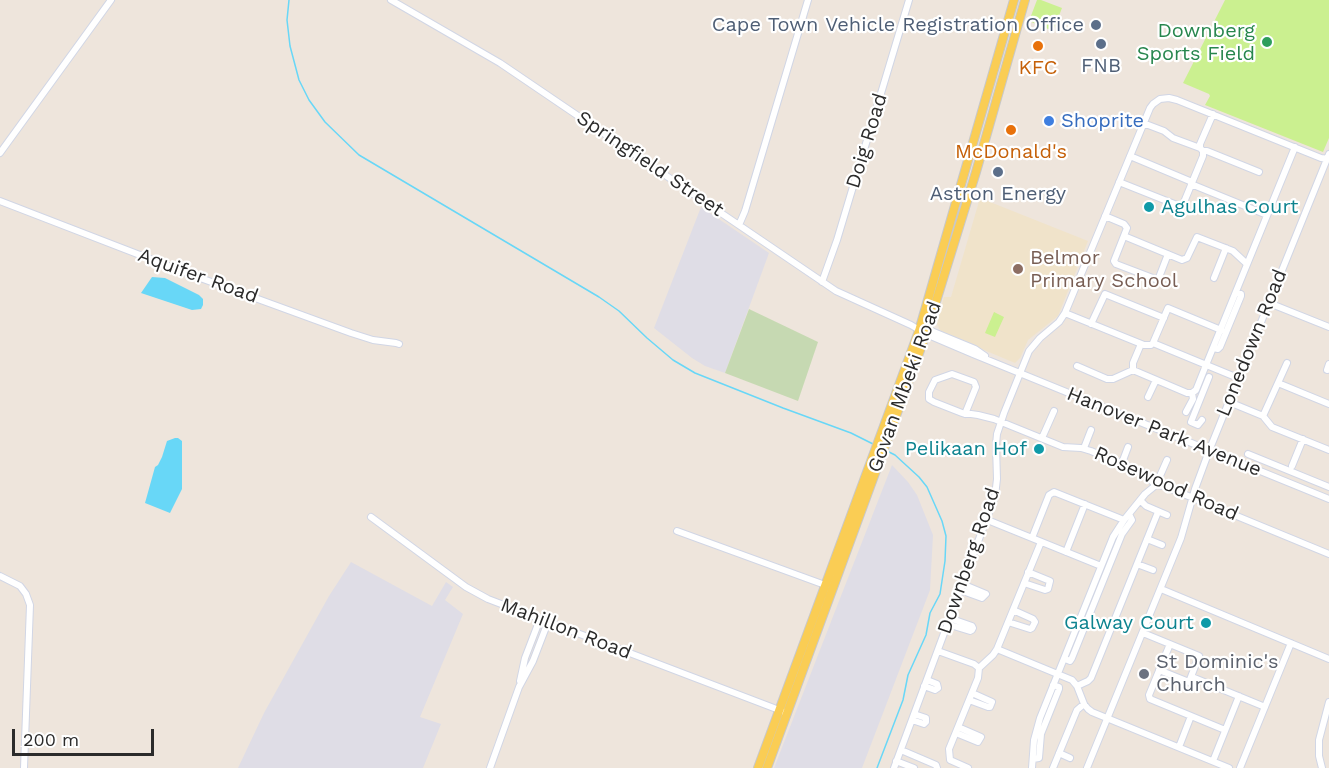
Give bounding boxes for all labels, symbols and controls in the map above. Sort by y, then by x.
place label: Cape Town Vehicle Registration Office [712,13,1084,37]
marker: Cape Town Vehicle Registration Office [1089,18,1103,32]
place label: Downberg Sports Field [1137,19,1255,66]
marker: Downberg Sports Field [1260,35,1274,49]
marker: FNB [1094,37,1108,51]
marker: KFC [1031,39,1045,53]
place label: FNB [1081,54,1121,78]
place label: KFC [1019,56,1057,80]
street label: Doig Road [841,91,893,191]
street label: Springfield Street [572,106,728,222]
place label: Shoprite [1061,109,1144,133]
marker: Shoprite [1042,114,1056,128]
marker: McDonald's [1004,123,1018,137]
place label: McDonald's [955,140,1067,164]
marker: Astron Energy [991,165,1005,179]
place label: Astron Energy [930,182,1066,206]
place label: Agulhas Court [1161,195,1298,219]
marker: Agulhas Court [1142,200,1156,214]
street label: Aquifer Road [135,243,261,309]
place label: Belmor Primary School [1030,246,1178,293]
marker: Belmor Primary School [1011,262,1025,276]
street label: Lonedown Road [1212,266,1292,420]
street label: Govan Mbeki Road [863,298,947,476]
street label: Hanover Park Avenue [1063,382,1265,482]
place label: Pelikaan Hof [905,437,1027,461]
street label: Rosewood Road [1090,441,1242,527]
marker: Pelikaan Hof [1032,442,1046,456]
street label: Downberg Road [933,485,1005,637]
street label: Mahillon Road [497,593,635,665]
place label: Galway Court [1064,611,1194,635]
marker: Galway Court [1199,616,1213,630]
place label: St Dominic's Church [1156,650,1278,697]
marker: St Dominic's Church [1137,667,1151,681]
scale bar [15,717,158,755]
text: 200 m [23,729,79,750]

